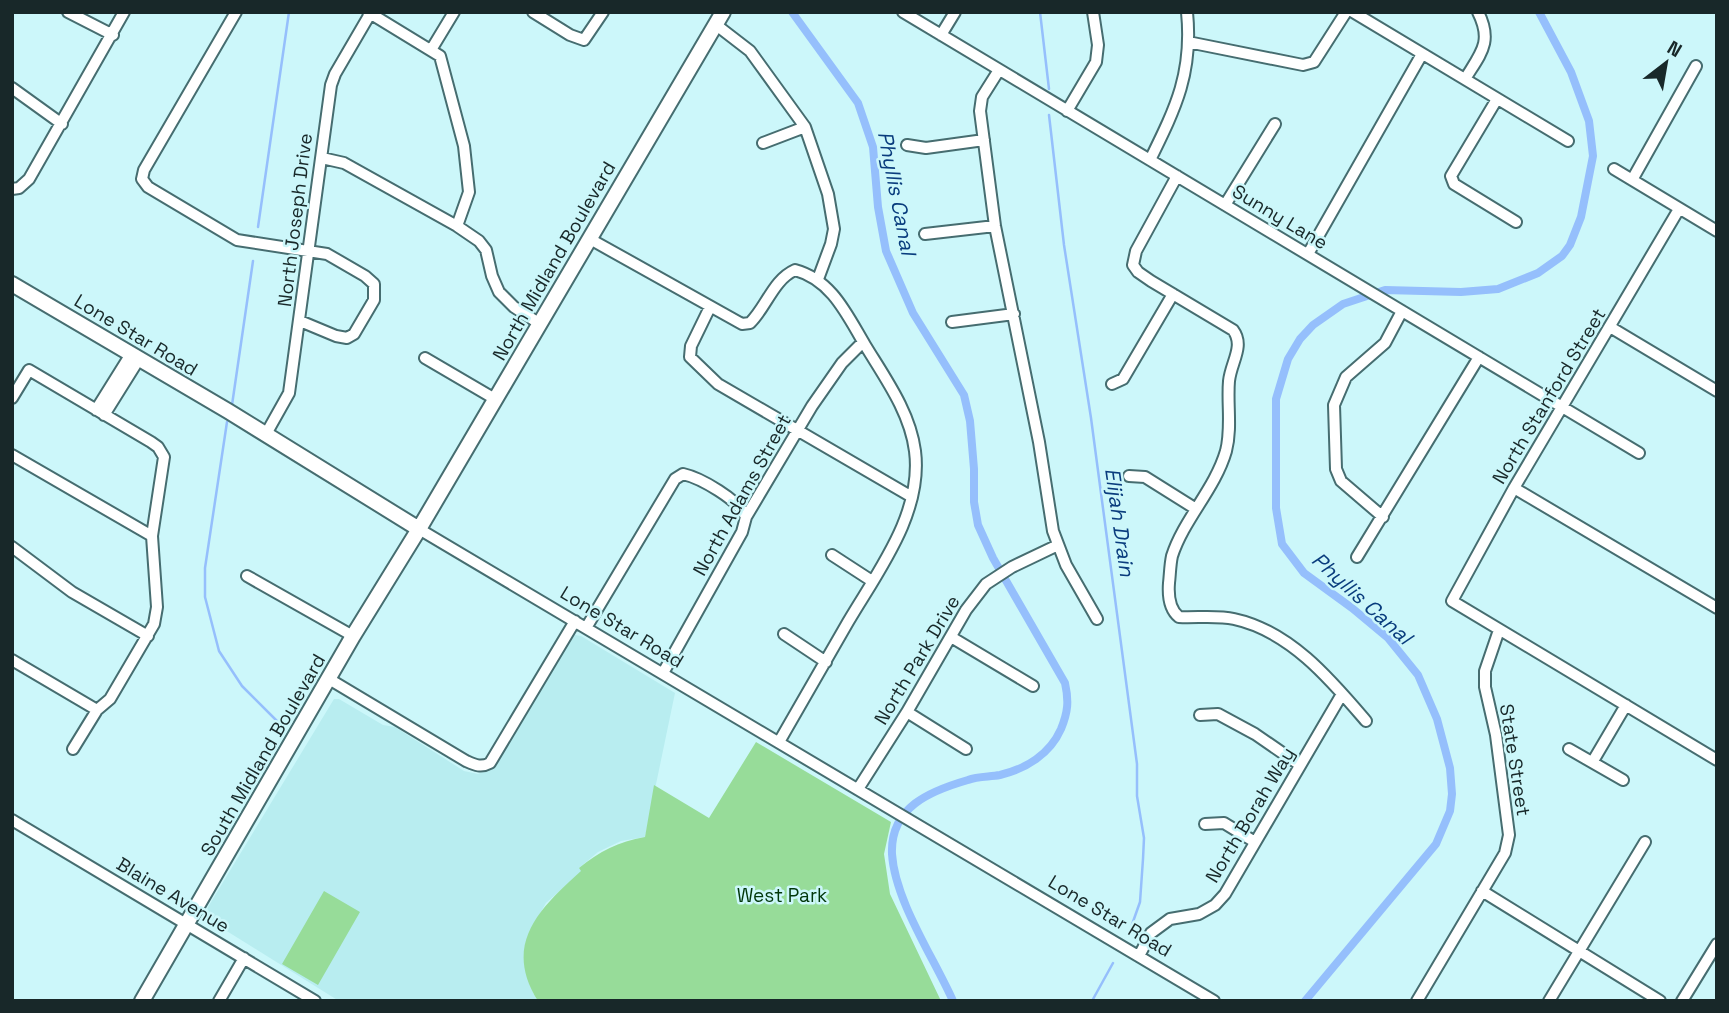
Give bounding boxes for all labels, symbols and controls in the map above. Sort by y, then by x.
north arrow [1631,28,1701,98]
text: N [1663,35,1686,63]
water label: Phyllis Canal [872,129,923,260]
street label: North Joseph Drive [272,132,318,308]
street label: North Midland Boulevard [487,157,621,365]
street label: Sunny Lane [1228,179,1332,255]
street label: Lone Star Road [70,288,202,382]
street label: North Stanford Street [1486,303,1612,489]
street label: North Adams Street [687,410,797,580]
water label: Elijah Drain [1099,466,1141,579]
water label: Phyllis Canal [1306,546,1420,652]
street label: Lone Star Road [556,580,688,674]
street label: North Park Drive [869,591,965,729]
street label: South Midland Boulevard [195,649,331,861]
street label: State Street [1494,702,1536,818]
street label: North Borah Way [1200,743,1300,887]
street label: Blaine Avenue [112,851,234,939]
street label: Lone Star Road [1044,869,1176,963]
park label: West Park [737,883,827,908]

